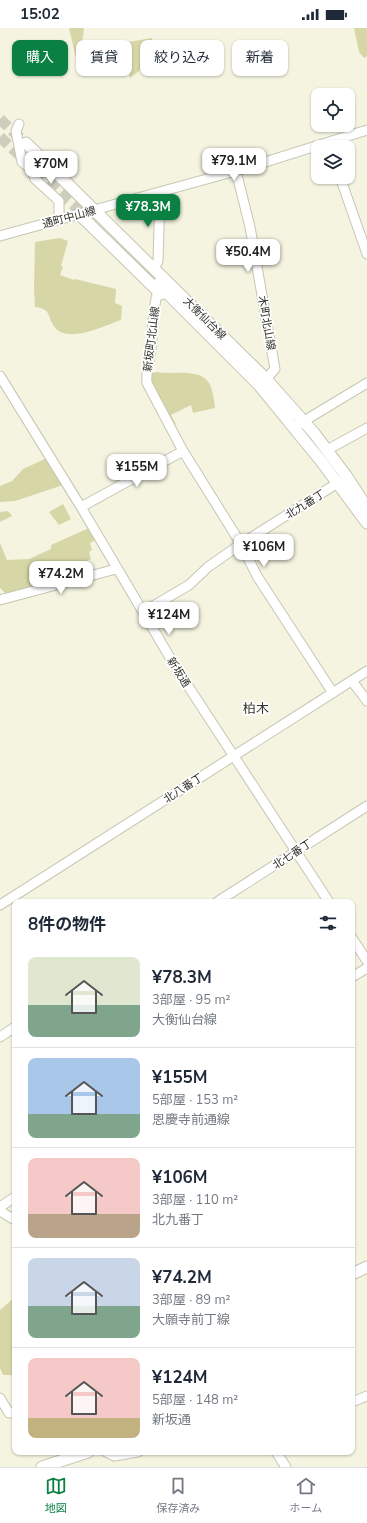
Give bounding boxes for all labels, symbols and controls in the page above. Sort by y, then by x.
text: 15:02 [20,4,60,24]
chip: 購入 [12,40,68,76]
chip: 賃貸 [76,40,132,76]
chip: 絞り込み [140,40,224,76]
chip: 新着 [232,40,288,76]
map controls [311,88,355,184]
button: locate [311,88,355,132]
button: layers [311,140,355,184]
pin: ¥79.1M [201,148,267,182]
pin: ¥70M [27,151,75,185]
text: ¥79.1M [211,152,257,170]
text: ¥70M [34,155,68,173]
pin: ¥78.3M [115,194,181,228]
text: ¥78.3M [125,198,171,216]
street label: 通町中山線 [41,203,98,232]
pin: ¥50.4M [215,239,281,273]
text: ¥50.4M [225,243,271,261]
street label: 大衡仙台線 [180,294,229,343]
street label: 木町北山線 [254,295,279,351]
street label: 新坂町北山線 [140,305,163,373]
pin: ¥155M [109,454,165,488]
text: ¥155M [116,458,158,476]
street label: 北九番丁 [283,486,328,522]
pin: ¥106M [236,534,292,568]
text: ¥106M [243,538,285,556]
pin: ¥74.2M [28,561,94,595]
text: ¥74.2M [38,565,84,583]
pin: ¥124M [141,602,197,636]
text: ¥124M [148,606,190,624]
street label: 新坂通 [163,654,194,690]
district label: 柏木 [243,700,269,718]
street label: 北八番丁 [161,770,206,807]
street label: 北七番丁 [270,836,315,873]
icon: filters [317,912,339,934]
text: 8件の物件 [28,913,106,936]
text: ¥78.3M [152,966,212,989]
icon: home [60,973,108,1021]
text: 3部屋 · 95 m² [152,991,230,1009]
text: 大衡仙台線 [152,1011,217,1029]
text: ¥155M [152,1066,208,1089]
icon: home [60,1074,108,1122]
text: 5部屋 · 153 m² [152,1091,238,1109]
text: 恩慶寺前通線 [152,1111,230,1129]
text: ¥106M [152,1166,208,1189]
icon: home [60,1174,108,1222]
text: 3部屋 · 110 m² [152,1191,238,1209]
text: 北九番丁 [152,1211,204,1229]
text: ¥74.2M [152,1266,212,1289]
icon: home [60,1274,108,1322]
text: 3部屋 · 89 m² [152,1291,230,1309]
text: 大願寺前丁線 [152,1311,230,1329]
text: ¥124M [152,1366,208,1389]
icon: home [60,1374,108,1422]
text: 5部屋 · 148 m² [152,1391,238,1409]
text: 新坂通 [152,1411,191,1429]
tab: 地図 [45,1475,67,1516]
tab: 保存済み [156,1475,200,1516]
tab: ホーム [290,1475,322,1516]

